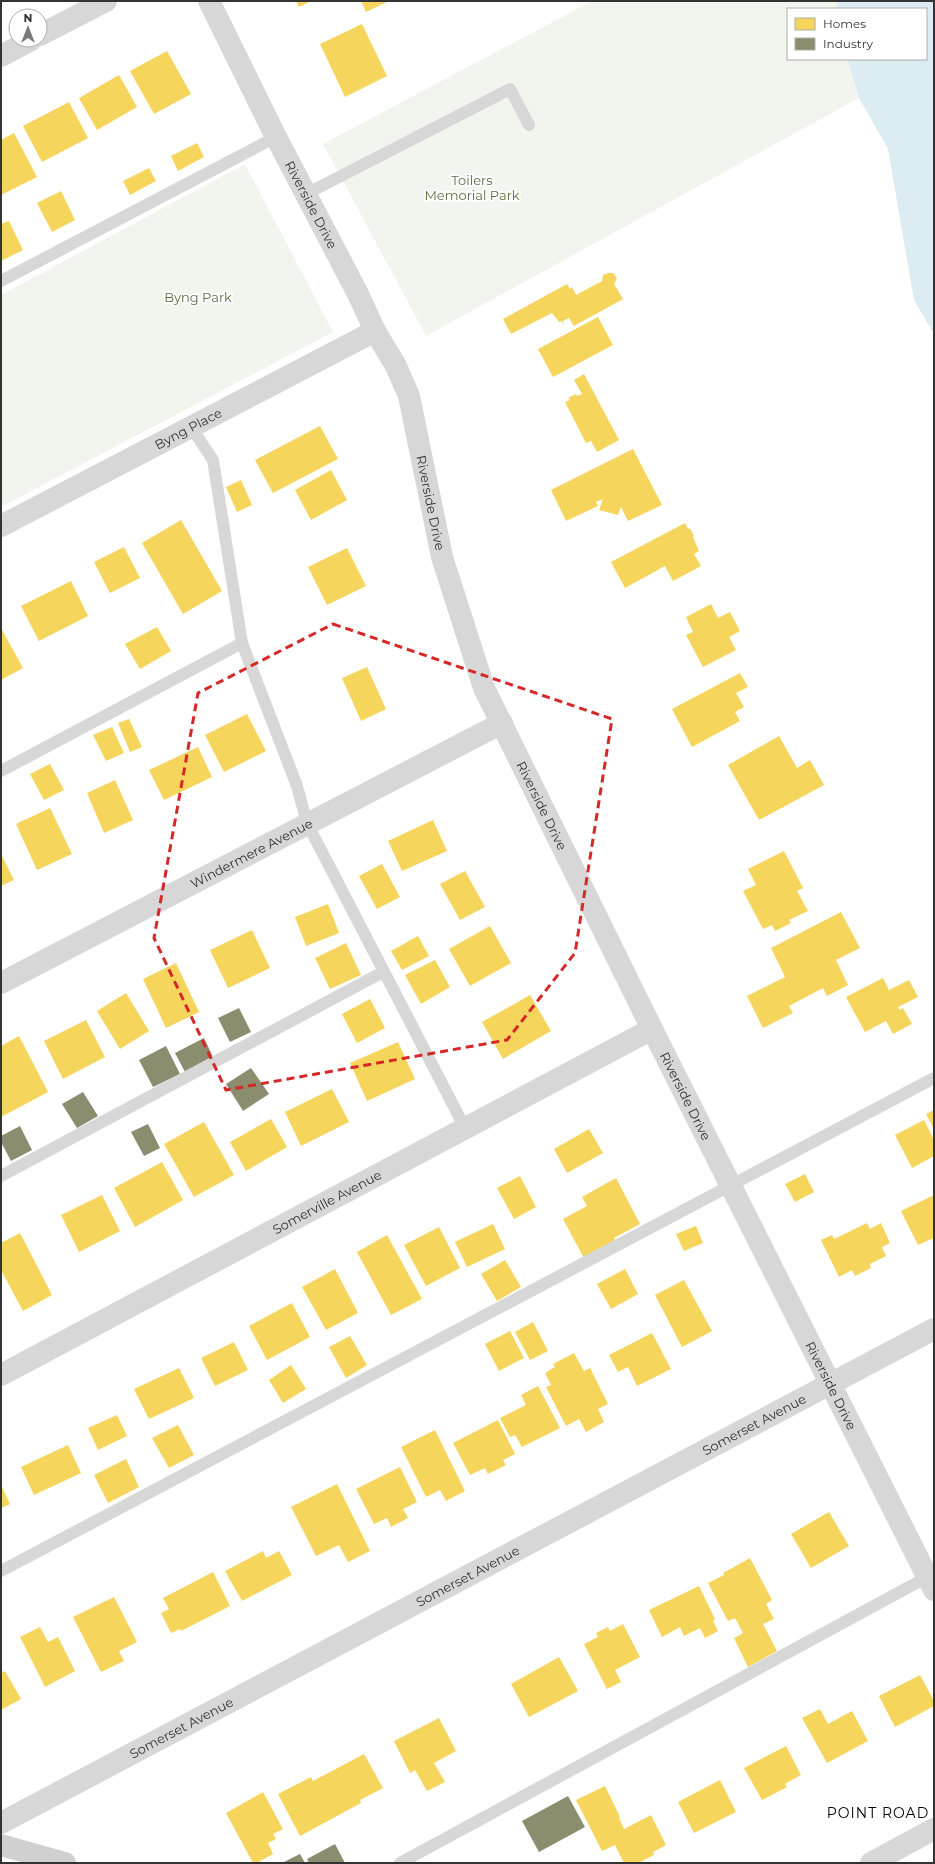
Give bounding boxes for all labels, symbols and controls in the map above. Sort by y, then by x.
north arrow [8,8,48,48]
legend [787,8,927,60]
text: N [24,11,32,25]
text: Homes [823,16,866,31]
text: Industry [823,36,873,51]
street label: Riverside Drive [282,158,341,251]
park label: Toilers Memorial Park [424,172,520,203]
park label: Byng Park [164,289,232,305]
street label: Byng Place [152,404,225,453]
street label: Riverside Drive [413,454,448,552]
street label: Riverside Drive [513,759,571,853]
street label: Windermere Avenue [188,815,315,891]
street label: Riverside Drive [657,1049,715,1143]
street label: Somerville Avenue [270,1166,384,1237]
street label: Riverside Drive [802,1339,860,1432]
street label: Somerset Avenue [699,1390,809,1458]
street label: Somerset Avenue [413,1542,522,1610]
street label: Somerset Avenue [127,1693,236,1762]
district label: POINT ROAD [827,1804,929,1822]

